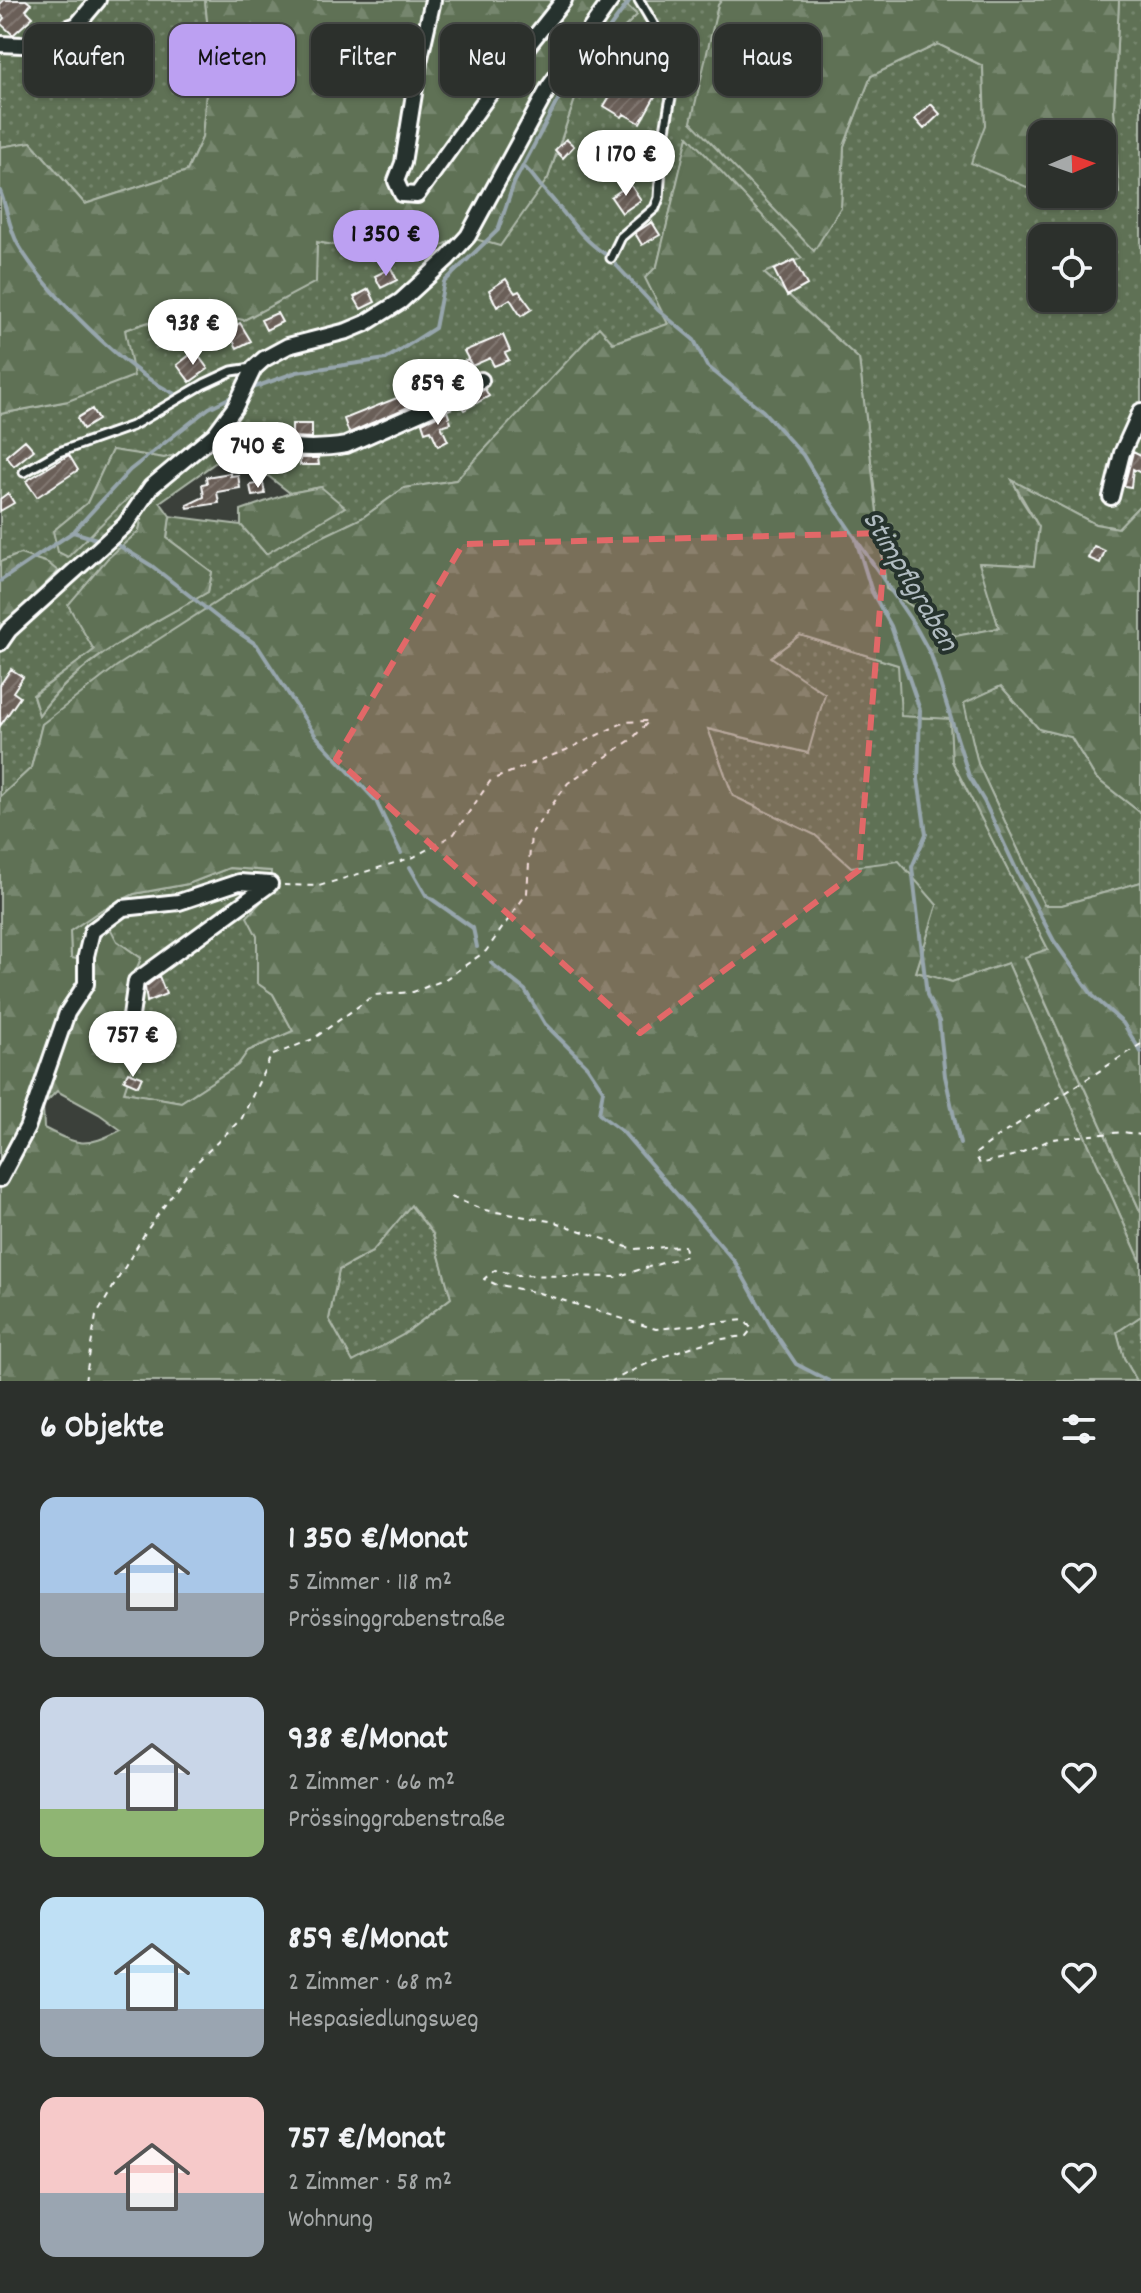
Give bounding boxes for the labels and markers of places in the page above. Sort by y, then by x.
pin: 1 170 € [552,130,700,198]
pin: 1 350 € [312,210,460,278]
pin: 938 € [137,299,249,367]
pin: 859 € [382,359,494,427]
pin: 740 € [202,422,314,490]
pin: 757 € [77,1011,189,1079]

